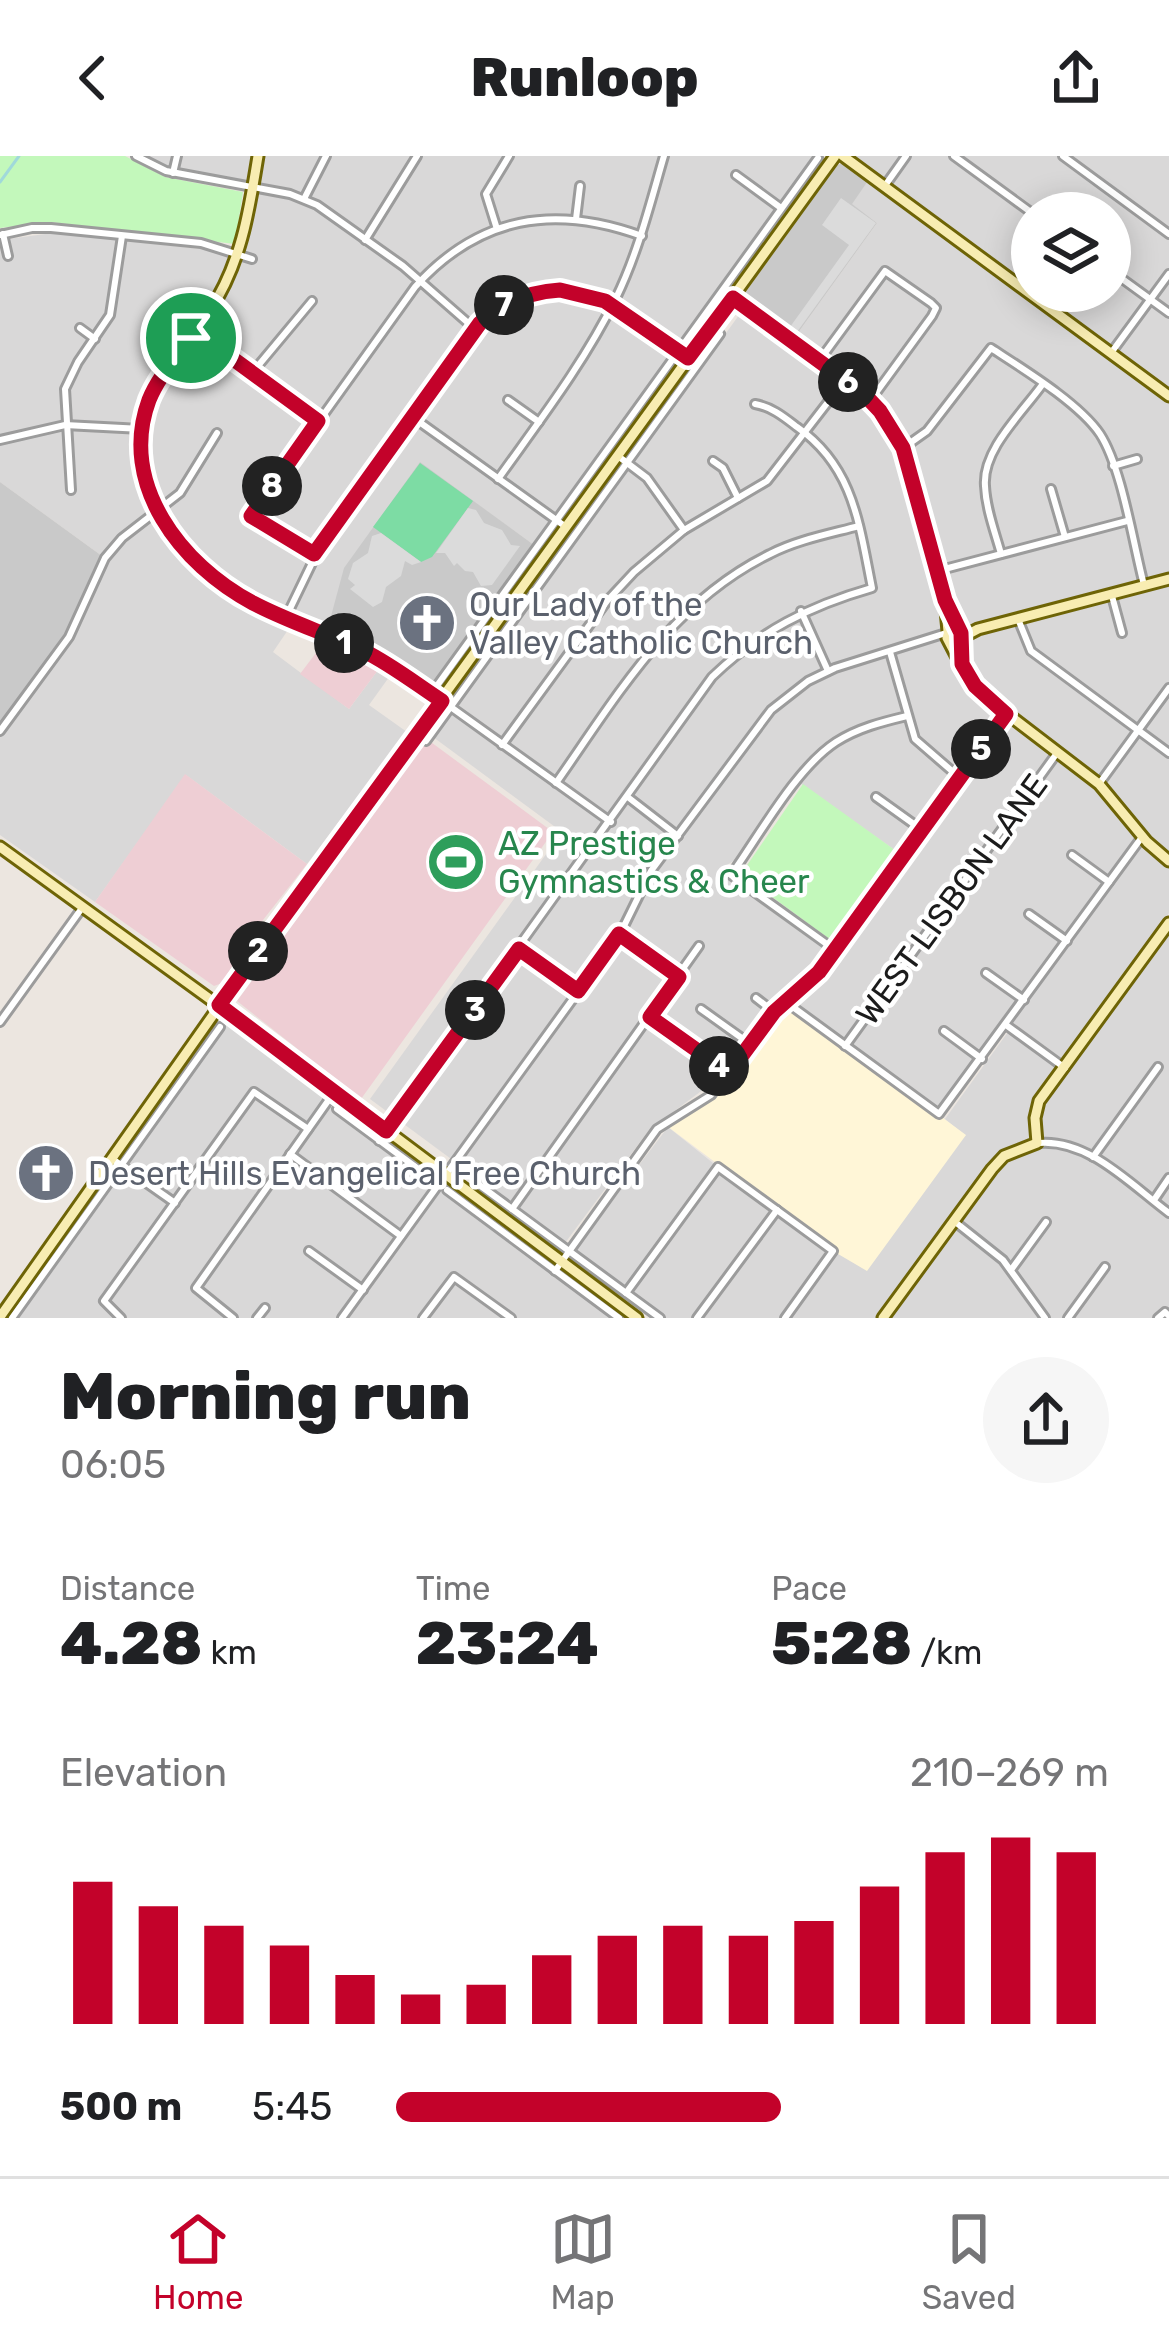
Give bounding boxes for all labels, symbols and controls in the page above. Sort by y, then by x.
icon: back [60,45,126,111]
icon: share [1043,45,1109,111]
text: Runloop [470,46,699,110]
map controls [1011,192,1131,312]
button: layers [1011,192,1131,312]
pin: 7 [474,275,534,335]
text: 7 [495,285,513,324]
pin [140,287,242,389]
icon: arrive [158,305,224,371]
pin: 6 [818,352,878,412]
text: 6 [837,362,859,401]
pin: 8 [242,456,302,516]
text: 8 [261,466,283,505]
place label: Our Lady of the Valley Catholic Church [469,585,813,662]
church icon: Our Lady of the Valley Catholic Church [396,592,458,654]
pin: 1 [314,613,374,673]
text: 1 [336,623,352,662]
pin: 5 [951,719,1011,779]
text: 5 [970,729,992,768]
street label: WEST LISBON LANE [847,766,1055,1032]
place label: AZ Prestige Gymnastics & Cheer [498,824,810,901]
sports icon: AZ Prestige Gymnastics & Cheer [425,831,487,893]
pin: 2 [228,921,288,981]
text: 2 [247,931,269,970]
pin: 3 [445,980,505,1040]
text: 3 [464,990,486,1029]
pin: 4 [689,1036,749,1096]
text: 4 [708,1046,730,1085]
church icon: Desert Hills Evangelical Free Church [15,1142,77,1204]
place label: Desert Hills Evangelical Free Church [88,1154,641,1193]
text: Morning run [60,1357,471,1436]
button: share [983,1357,1109,1483]
text: 06:05 [60,1442,166,1488]
text: Distance [60,1569,195,1608]
text: Time [416,1569,490,1608]
text: Pace [771,1569,847,1608]
text: 4.28 [60,1608,202,1679]
text: 23:24 [416,1608,599,1679]
text: 5:28 [771,1608,912,1679]
text: km [202,1633,257,1672]
text: /km [912,1633,982,1672]
text: Elevation [60,1750,227,1796]
text: 210–269 m [910,1750,1109,1796]
text: 500 m [60,2084,182,2130]
text: 5:45 [252,2084,333,2130]
tab: Home [153,2206,243,2317]
tab: Map [550,2206,616,2317]
tab: Saved [922,2206,1016,2317]

